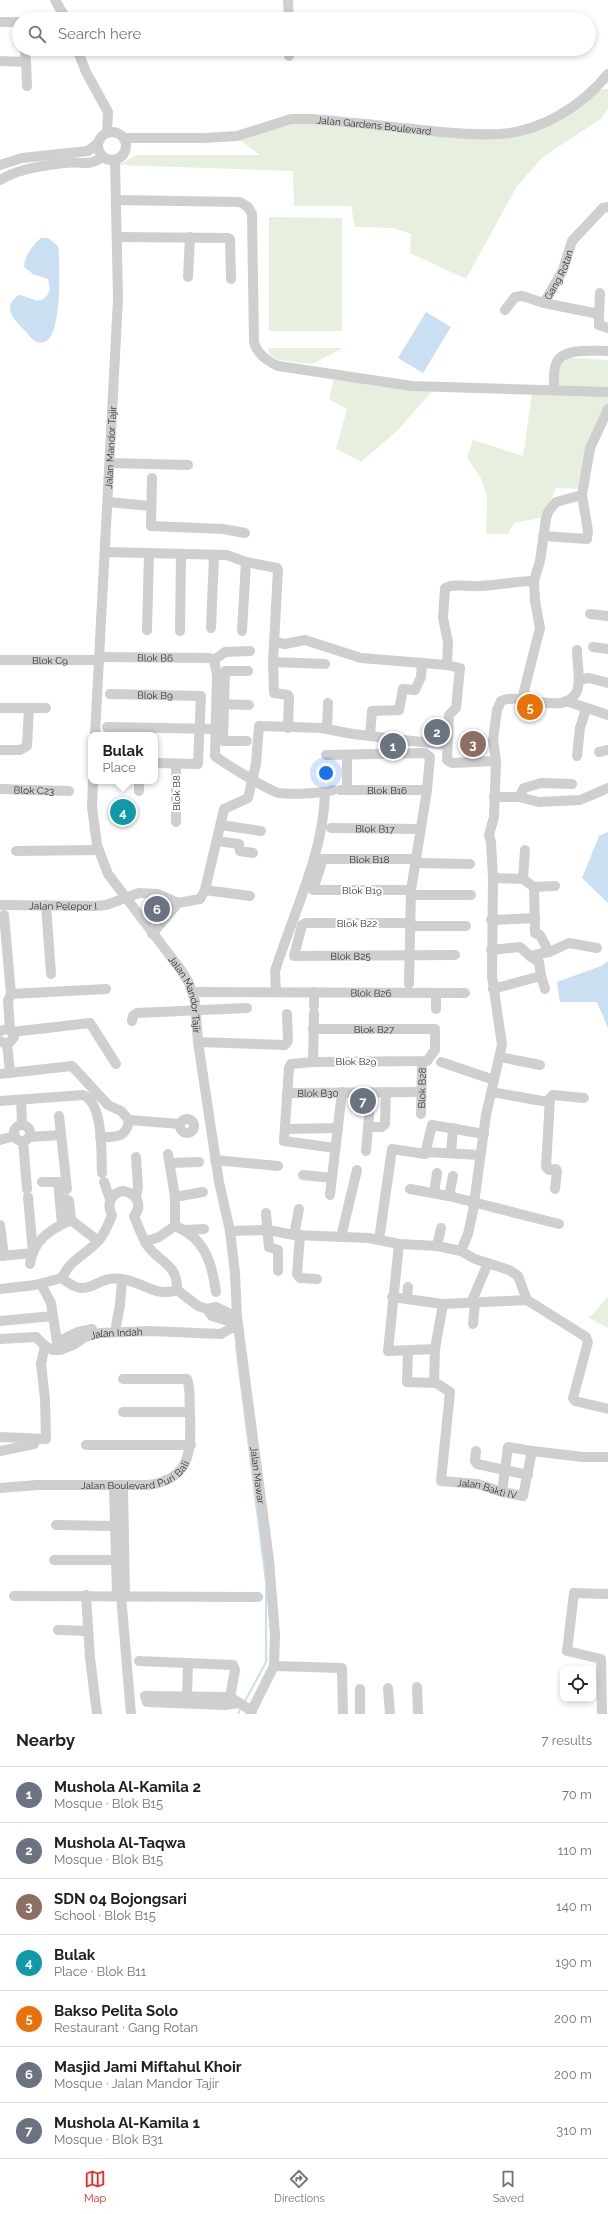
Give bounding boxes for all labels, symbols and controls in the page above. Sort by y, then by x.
search box [12,12,596,56]
icon: search [26,23,48,45]
text: Search here [58,25,141,43]
street label: Jalan Gardens Boulevard [316,114,432,136]
street label: Gang Rotan [542,248,575,301]
street label: Jalan Mandor Tajir [102,405,118,489]
street label: Blok B6 [137,652,173,663]
street label: Blok C9 [32,655,68,666]
street label: Blok B9 [137,689,173,701]
pin: 5 [517,692,543,722]
pin: 2 [424,717,450,747]
pin: 3 [460,729,486,759]
pin: 1 [380,731,406,761]
popup [88,732,158,784]
text: Bulak [102,742,144,760]
text: Place [102,760,136,775]
your location [316,763,336,783]
street label: Blok B8 [171,775,182,811]
street label: Blok C23 [13,784,54,796]
street label: Blok B16 [367,785,407,796]
pin: 4 [110,797,136,827]
street label: Blok B17 [355,823,395,834]
street label: Blok B18 [349,854,390,865]
street label: Blok B19 [342,885,382,896]
pin: 6 [144,894,170,924]
street label: Jalan Pelepor I [29,900,97,912]
street label: Blok B22 [337,918,377,929]
street label: Blok B25 [330,950,371,961]
street label: Jalan Mandor Tajir [167,954,203,1034]
street label: Blok B26 [350,987,392,998]
street label: Blok B27 [354,1024,395,1035]
street label: Blok B29 [336,1056,377,1067]
street label: Blok B28 [416,1067,427,1109]
pin: 7 [350,1086,376,1116]
street label: Blok B30 [297,1087,339,1098]
street label: Jalan Indah [89,1326,143,1341]
street label: Jalan Mawar [249,1446,267,1505]
street label: Jalan Boulevard Puri Bali [81,1459,191,1491]
street label: Jalan Bakti IV [457,1477,518,1500]
map controls [560,1666,596,1702]
button: locate [560,1666,596,1702]
text: Nearby [16,1730,75,1750]
text: 7 results [542,1733,592,1748]
text: Mushola Al-Kamila 2 [54,1778,201,1796]
text: 1 [26,1787,32,1802]
text: 70 m [562,1787,592,1802]
text: Mosque · Blok B15 [54,1796,163,1811]
text: Mushola Al-Taqwa [54,1834,186,1852]
text: 2 [25,1843,33,1858]
text: 110 m [558,1843,592,1858]
text: Mosque · Blok B15 [54,1852,163,1867]
text: SDN 04 Bojongsari [54,1890,187,1908]
text: 3 [25,1899,33,1914]
text: 140 m [556,1899,592,1914]
text: School · Blok B15 [54,1908,156,1923]
text: Bulak [54,1946,95,1964]
text: 4 [25,1955,33,1970]
text: 190 m [556,1955,592,1970]
text: Place · Blok B11 [54,1964,146,1979]
text: Bakso Pelita Solo [54,2002,178,2020]
text: 5 [25,2011,33,2026]
text: 200 m [554,2011,592,2026]
text: Restaurant · Gang Rotan [54,2020,198,2035]
text: Masjid Jami Miftahul Khoir [54,2058,242,2076]
text: 6 [25,2067,33,2082]
text: 200 m [554,2067,592,2082]
text: Mosque · Jalan Mandor Tajir [54,2076,219,2091]
text: Mushola Al-Kamila 1 [54,2114,200,2132]
text: 7 [25,2123,33,2138]
text: 310 m [556,2123,592,2138]
text: Mosque · Blok B31 [54,2132,163,2147]
tab: Map [84,2168,106,2205]
tab: Directions [274,2168,325,2205]
tab: Saved [493,2168,524,2205]

